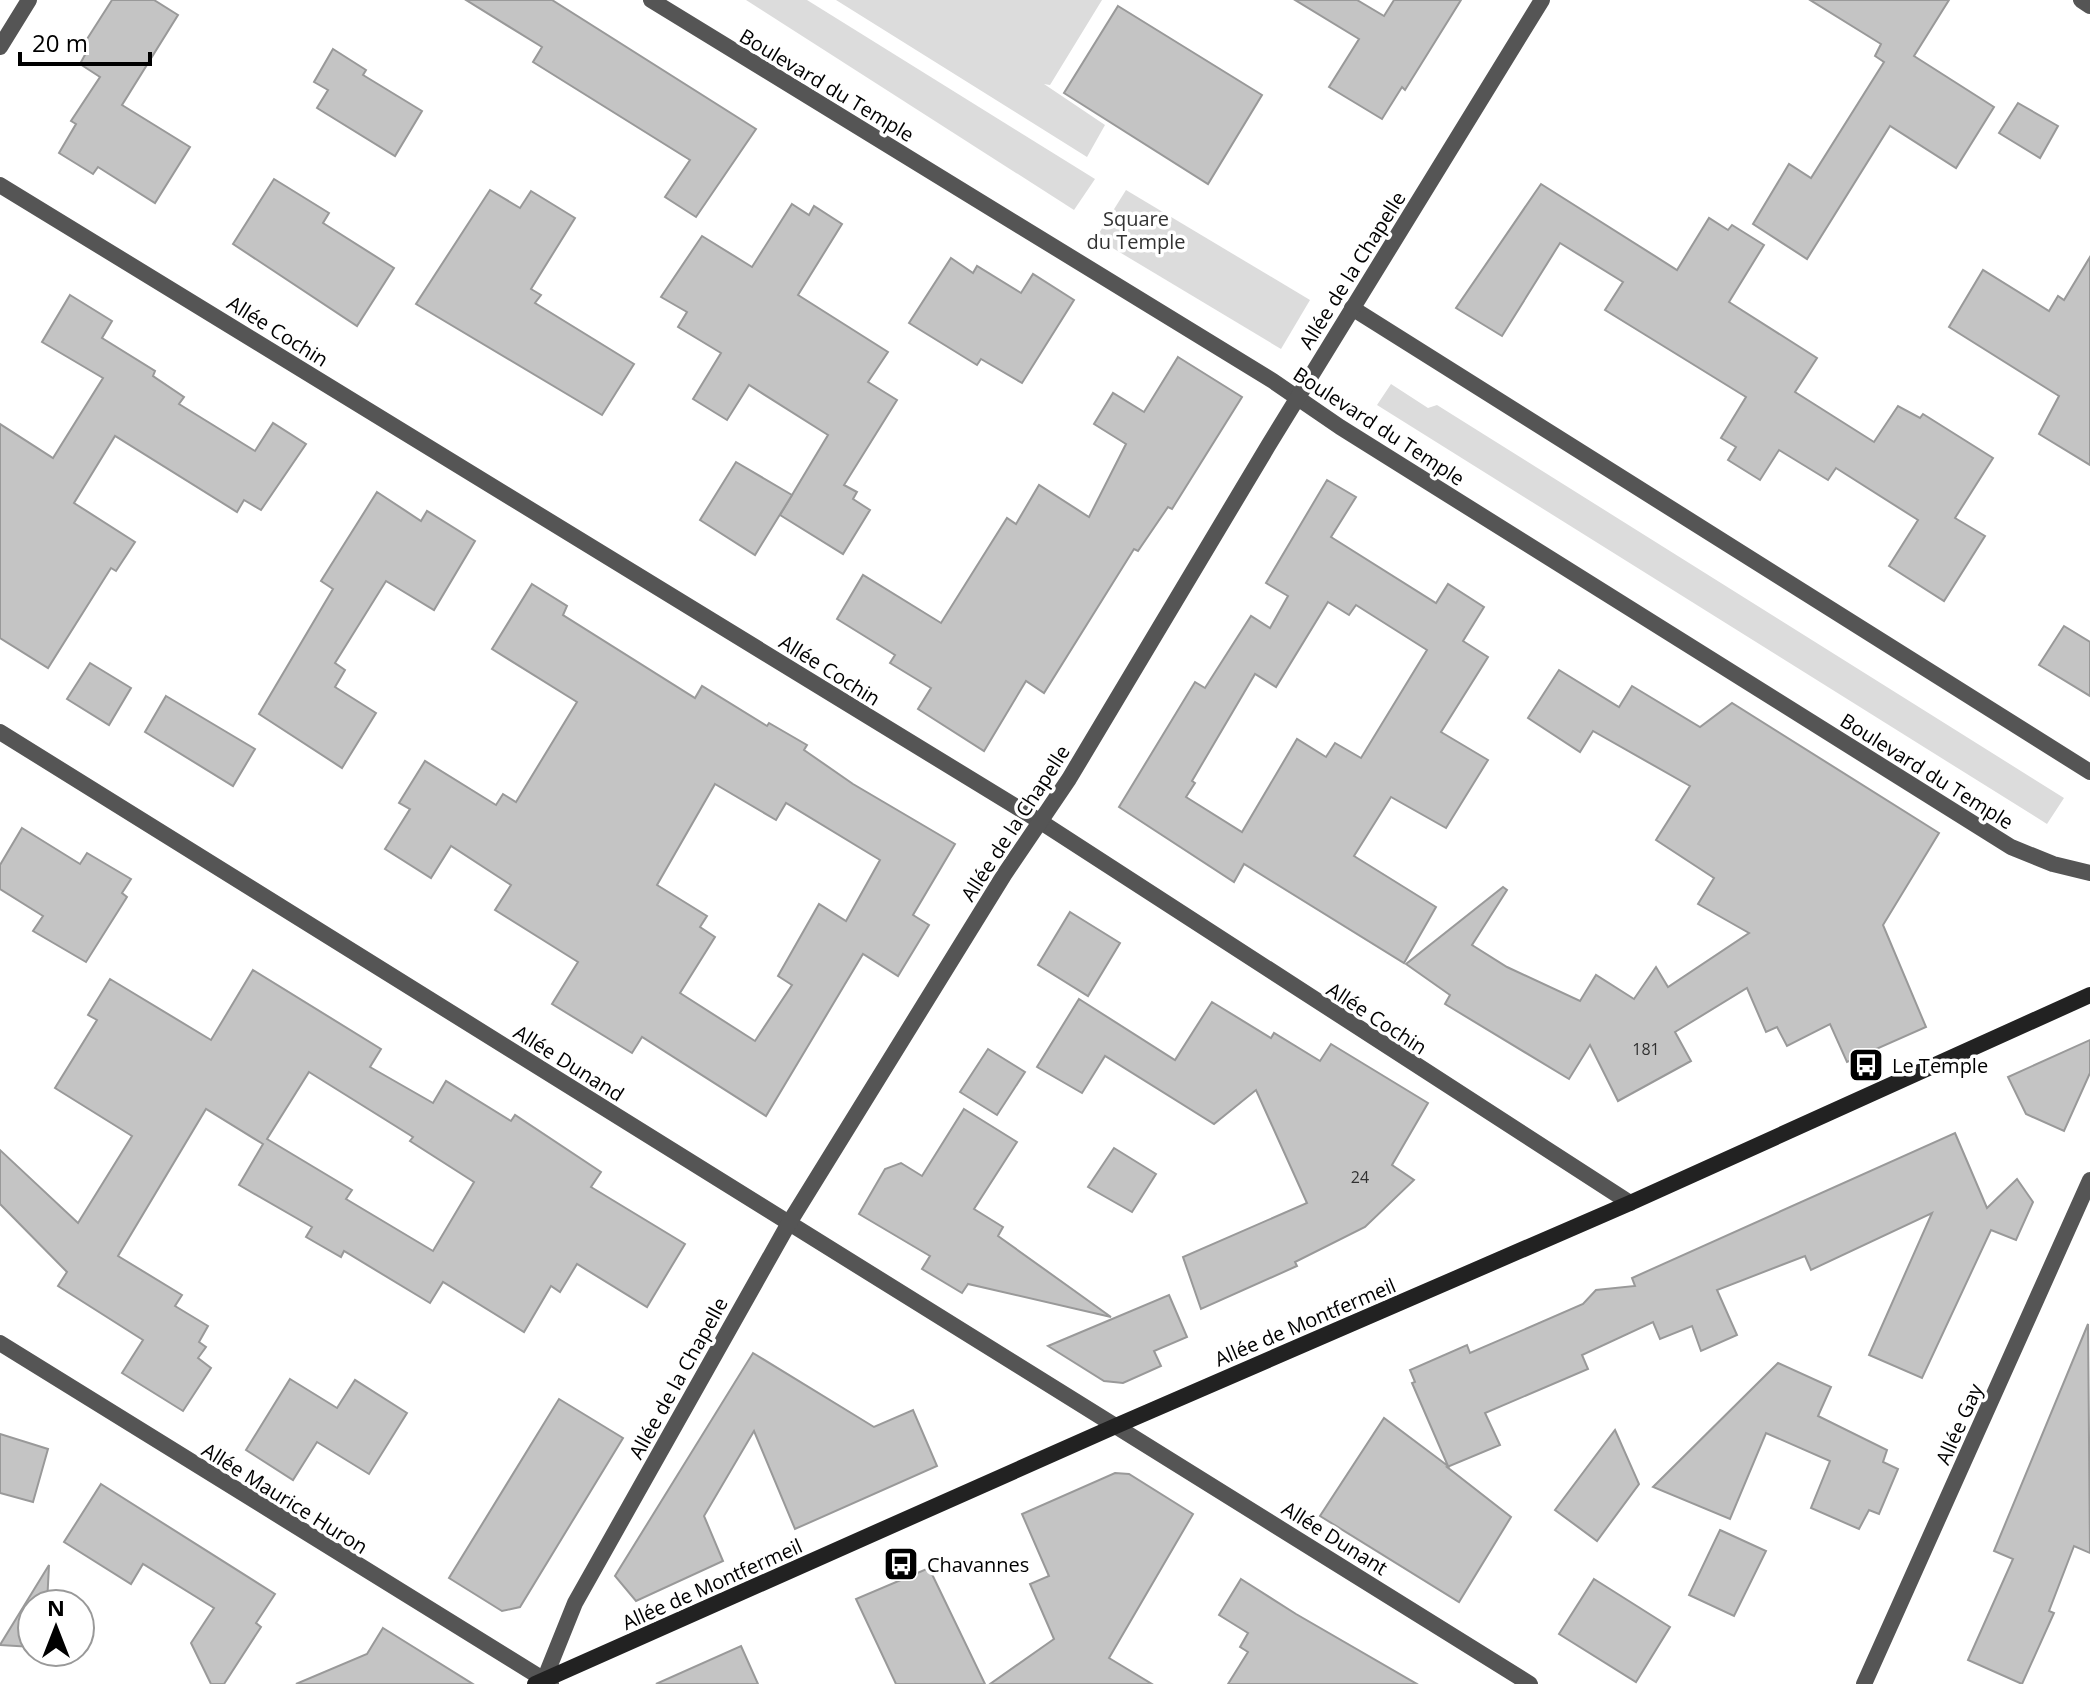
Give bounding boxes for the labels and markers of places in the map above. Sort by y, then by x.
bus stop icon: Le Temple [1847,1046,1885,1084]
place label: Le Temple [1892,1052,1988,1079]
bus stop icon: Chavannes [882,1545,920,1583]
place label: Chavannes [927,1551,1029,1578]

